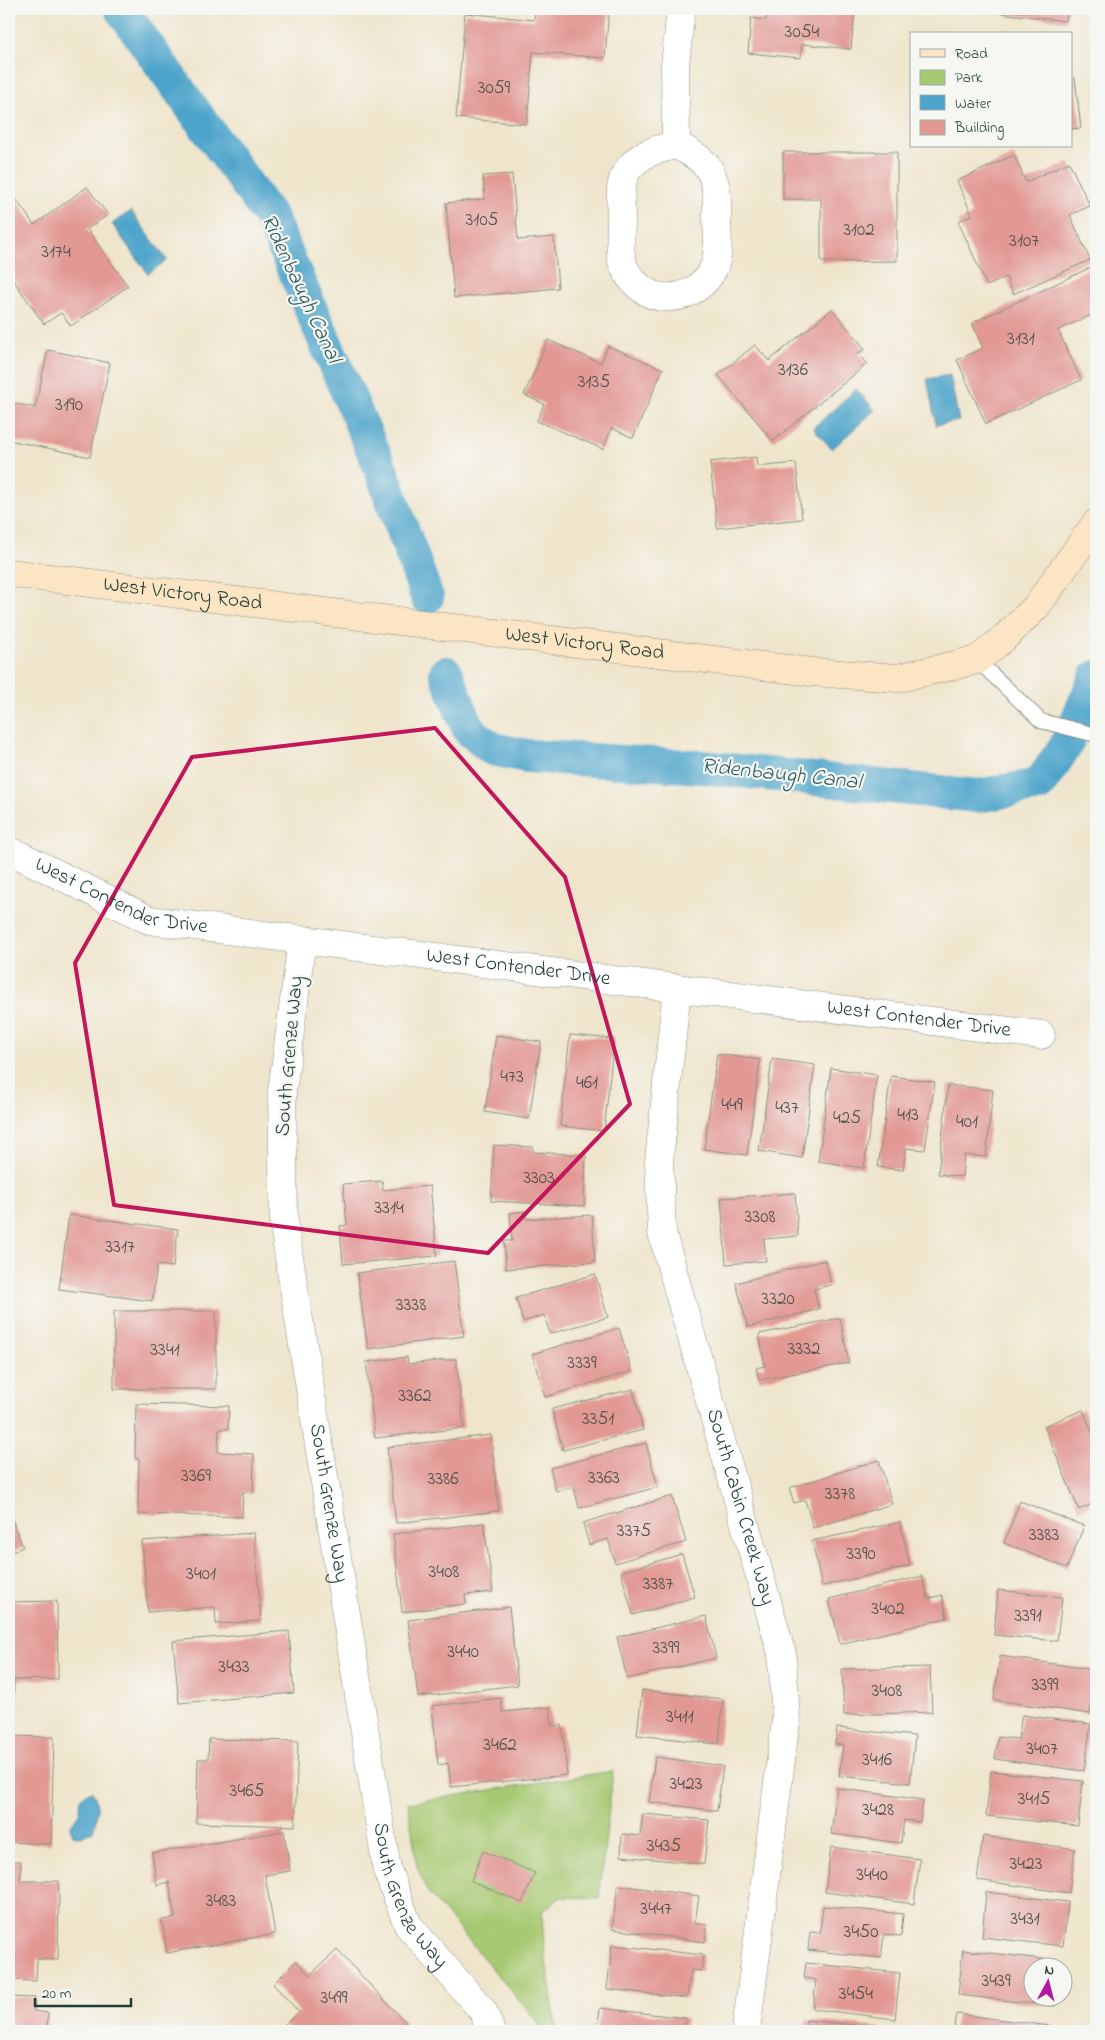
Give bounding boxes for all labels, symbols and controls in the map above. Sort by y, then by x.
house number: 3054 [785,19,820,46]
legend [910,32,1072,148]
text: Road [955,43,988,65]
text: Park [955,67,983,89]
house number: 3059 [478,75,511,102]
text: Water [955,93,991,115]
text: Building [954,117,1004,140]
house number: 3105 [466,207,499,234]
water label: Ridenbaugh Canal [252,209,349,371]
house number: 3102 [843,217,875,244]
house number: 3107 [1009,228,1039,255]
house number: 3174 [41,239,71,266]
house number: 3131 [1007,326,1035,353]
house number: 3136 [778,357,808,384]
house number: 3135 [578,369,610,396]
house number: 3190 [55,392,83,419]
street label: West Victory Road [102,570,264,619]
street label: West Victory Road [503,619,666,669]
water label: Ridenbaugh Canal [699,751,865,800]
street label: West Contender Drive [29,850,210,942]
street label: West Contender Drive [425,941,613,994]
street label: South Grenze Way [268,975,314,1138]
street label: West Contender Drive [825,993,1013,1046]
house number: 473 [500,1064,524,1091]
house number: 461 [576,1070,598,1097]
house number: 449 [721,1092,743,1119]
house number: 437 [775,1095,799,1122]
house number: 413 [897,1102,919,1129]
house number: 425 [833,1105,861,1132]
house number: 401 [956,1109,978,1136]
house number: 3303 [523,1165,555,1192]
house number: 3314 [374,1195,404,1222]
house number: 3308 [744,1204,776,1231]
house number: 3317 [105,1234,135,1261]
house number: 3320 [761,1286,795,1313]
house number: 3338 [396,1292,426,1319]
house number: 3332 [788,1336,820,1363]
house number: 3341 [150,1337,180,1364]
house number: 3339 [567,1350,597,1377]
house number: 3362 [398,1383,432,1410]
house number: 3351 [582,1406,614,1433]
street label: South Cabin Creek Way [698,1406,782,1609]
street label: South Grenze Way [301,1421,356,1585]
house number: 3369 [181,1463,211,1490]
house number: 3363 [588,1465,620,1492]
house number: 3386 [427,1466,459,1493]
house number: 3378 [825,1481,855,1508]
house number: 3375 [617,1518,651,1545]
house number: 3383 [1029,1522,1059,1549]
house number: 3390 [846,1541,876,1568]
house number: 3408 [428,1559,460,1586]
house number: 3401 [186,1561,216,1588]
house number: 3387 [643,1571,673,1598]
house number: 3402 [871,1596,905,1623]
house number: 3391 [1014,1603,1042,1630]
house number: 3399 [652,1635,680,1662]
house number: 3440 [447,1639,479,1666]
house number: 3433 [218,1654,250,1681]
house number: 3399 [1031,1672,1059,1699]
house number: 3408 [871,1678,903,1705]
house number: 3411 [666,1704,694,1731]
house number: 3462 [483,1732,517,1759]
house number: 3407 [1026,1736,1058,1763]
house number: 3416 [862,1747,892,1774]
house number: 3423 [670,1771,703,1798]
house number: 3465 [230,1778,265,1805]
house number: 3415 [1018,1786,1050,1813]
house number: 3428 [862,1797,894,1824]
street label: South Grenze Way [365,1820,455,1977]
house number: 3435 [647,1833,681,1860]
house number: 3423 [1010,1851,1043,1878]
house number: 3440 [856,1862,888,1889]
house number: 3483 [206,1888,236,1915]
house number: 3447 [640,1896,672,1923]
house number: 3431 [1010,1906,1040,1933]
house number: 3450 [844,1919,878,1946]
north arrow [1022,1958,1072,2008]
text: N [1043,1960,1055,1982]
house number: 3439 [981,1968,1011,1995]
scale bar [35,1975,131,2007]
house number: 3454 [839,1981,873,2008]
text: 20 m [42,1983,72,2005]
house number: 3499 [320,1985,348,2012]

